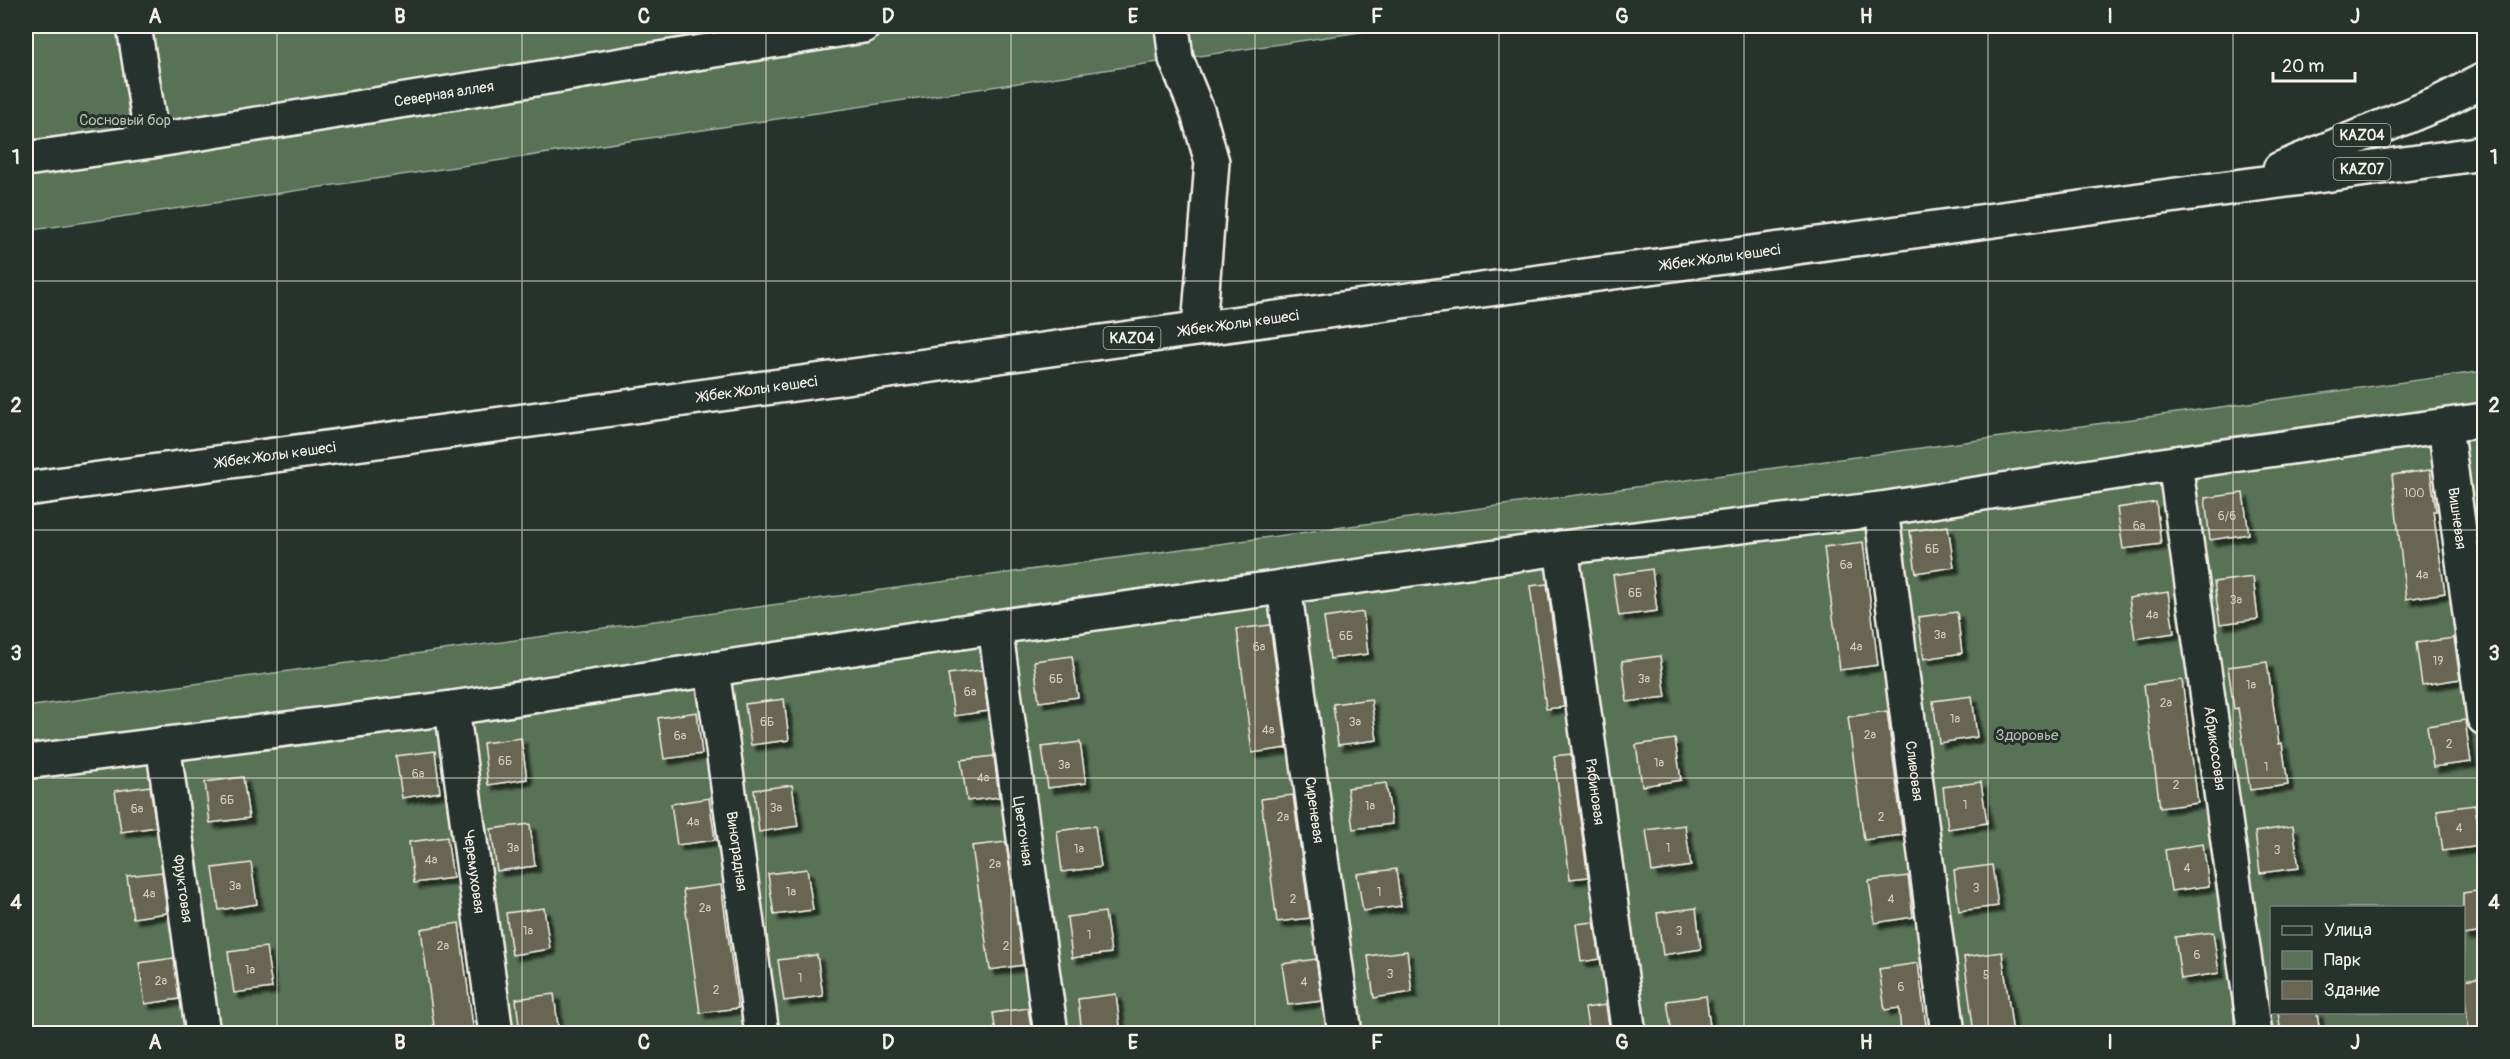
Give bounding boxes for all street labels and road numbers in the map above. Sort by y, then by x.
street label: Северная аллея [393,76,495,111]
road number: KАZ04 [2334,124,2390,146]
road number: KAZ07 [2334,158,2390,180]
street label: Жібек Жолы көшесі [1657,240,1782,275]
street label: Жібек Жолы көшесі [1175,306,1300,341]
road number: KАZ04 [1104,327,1160,349]
street label: Жібек Жолы көшесі [694,371,819,407]
street label: Жібек Жолы көшесі [212,437,337,473]
street label: Вишневая [2444,486,2471,550]
street label: Абрикосовая [2200,705,2230,792]
street label: Сливовая [1901,740,1928,802]
street label: Рябиновая [1581,757,1609,826]
street label: Сиреневая [1300,776,1328,844]
street label: Цветочная [1009,795,1037,867]
street label: Виноградная [722,810,752,892]
street label: Черемуховая [459,829,489,915]
street label: Фруктовая [169,853,197,924]

